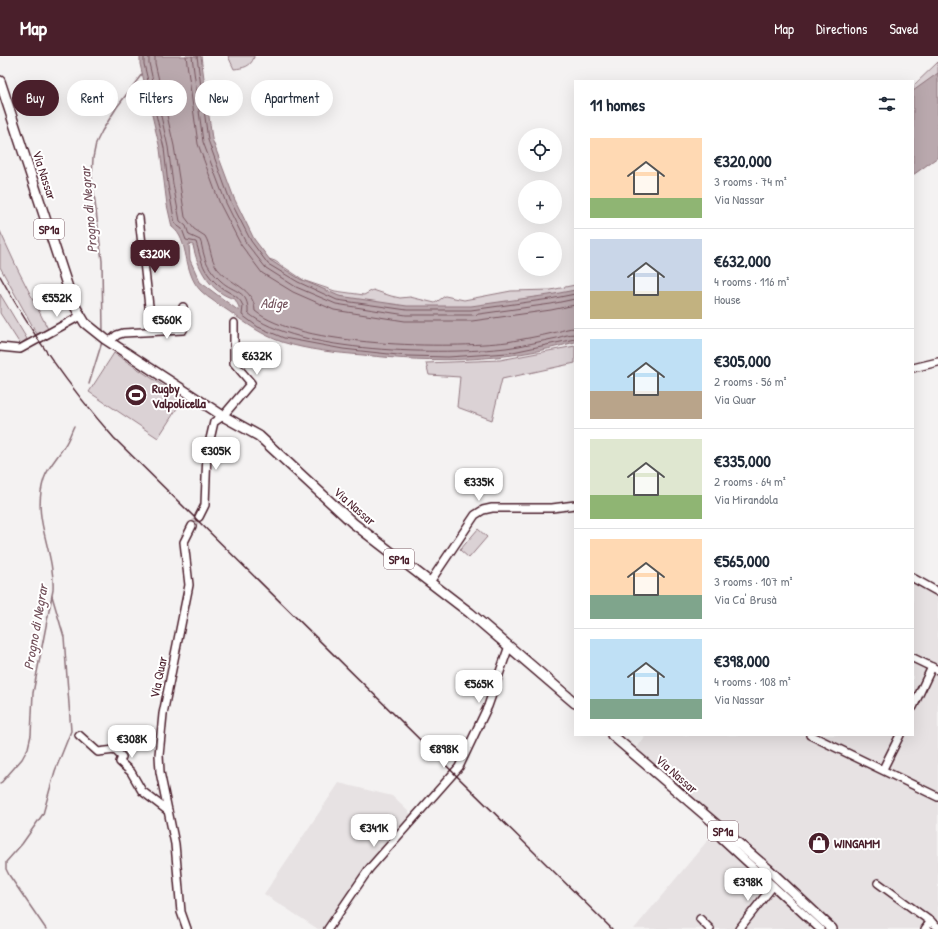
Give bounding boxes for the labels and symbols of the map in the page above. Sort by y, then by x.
street label: Via Nassar [29,148,61,202]
water label: Progno di Negrar [75,164,102,254]
road number: SP1a [34,219,64,239]
pin: €320K [127,240,183,274]
pin: €552K [29,284,85,318]
water label: Adige [260,293,289,313]
pin: €560K [139,306,195,340]
pin: €632K [229,342,285,376]
place label: Rugby Valpolicella [152,379,207,413]
sports icon: Rugby Valpolicella [123,382,149,408]
pin: €305K [188,437,244,471]
pin: €335K [451,468,507,502]
street label: Via Nassar [330,483,380,529]
road number: SP1a [384,549,414,569]
water label: Progno di Negrar [18,581,53,671]
street label: Via Quar [145,655,171,699]
pin: €565K [451,670,507,704]
pin: €308K [104,725,160,759]
pin: €898K [416,735,472,769]
street label: Via Nassar [652,751,702,797]
pin: €341K [346,814,402,848]
road number: SP1a [708,821,738,841]
shop icon: WINGAMM [806,830,832,856]
place label: WINGAMM [834,834,880,852]
pin: €398K [720,868,776,902]

